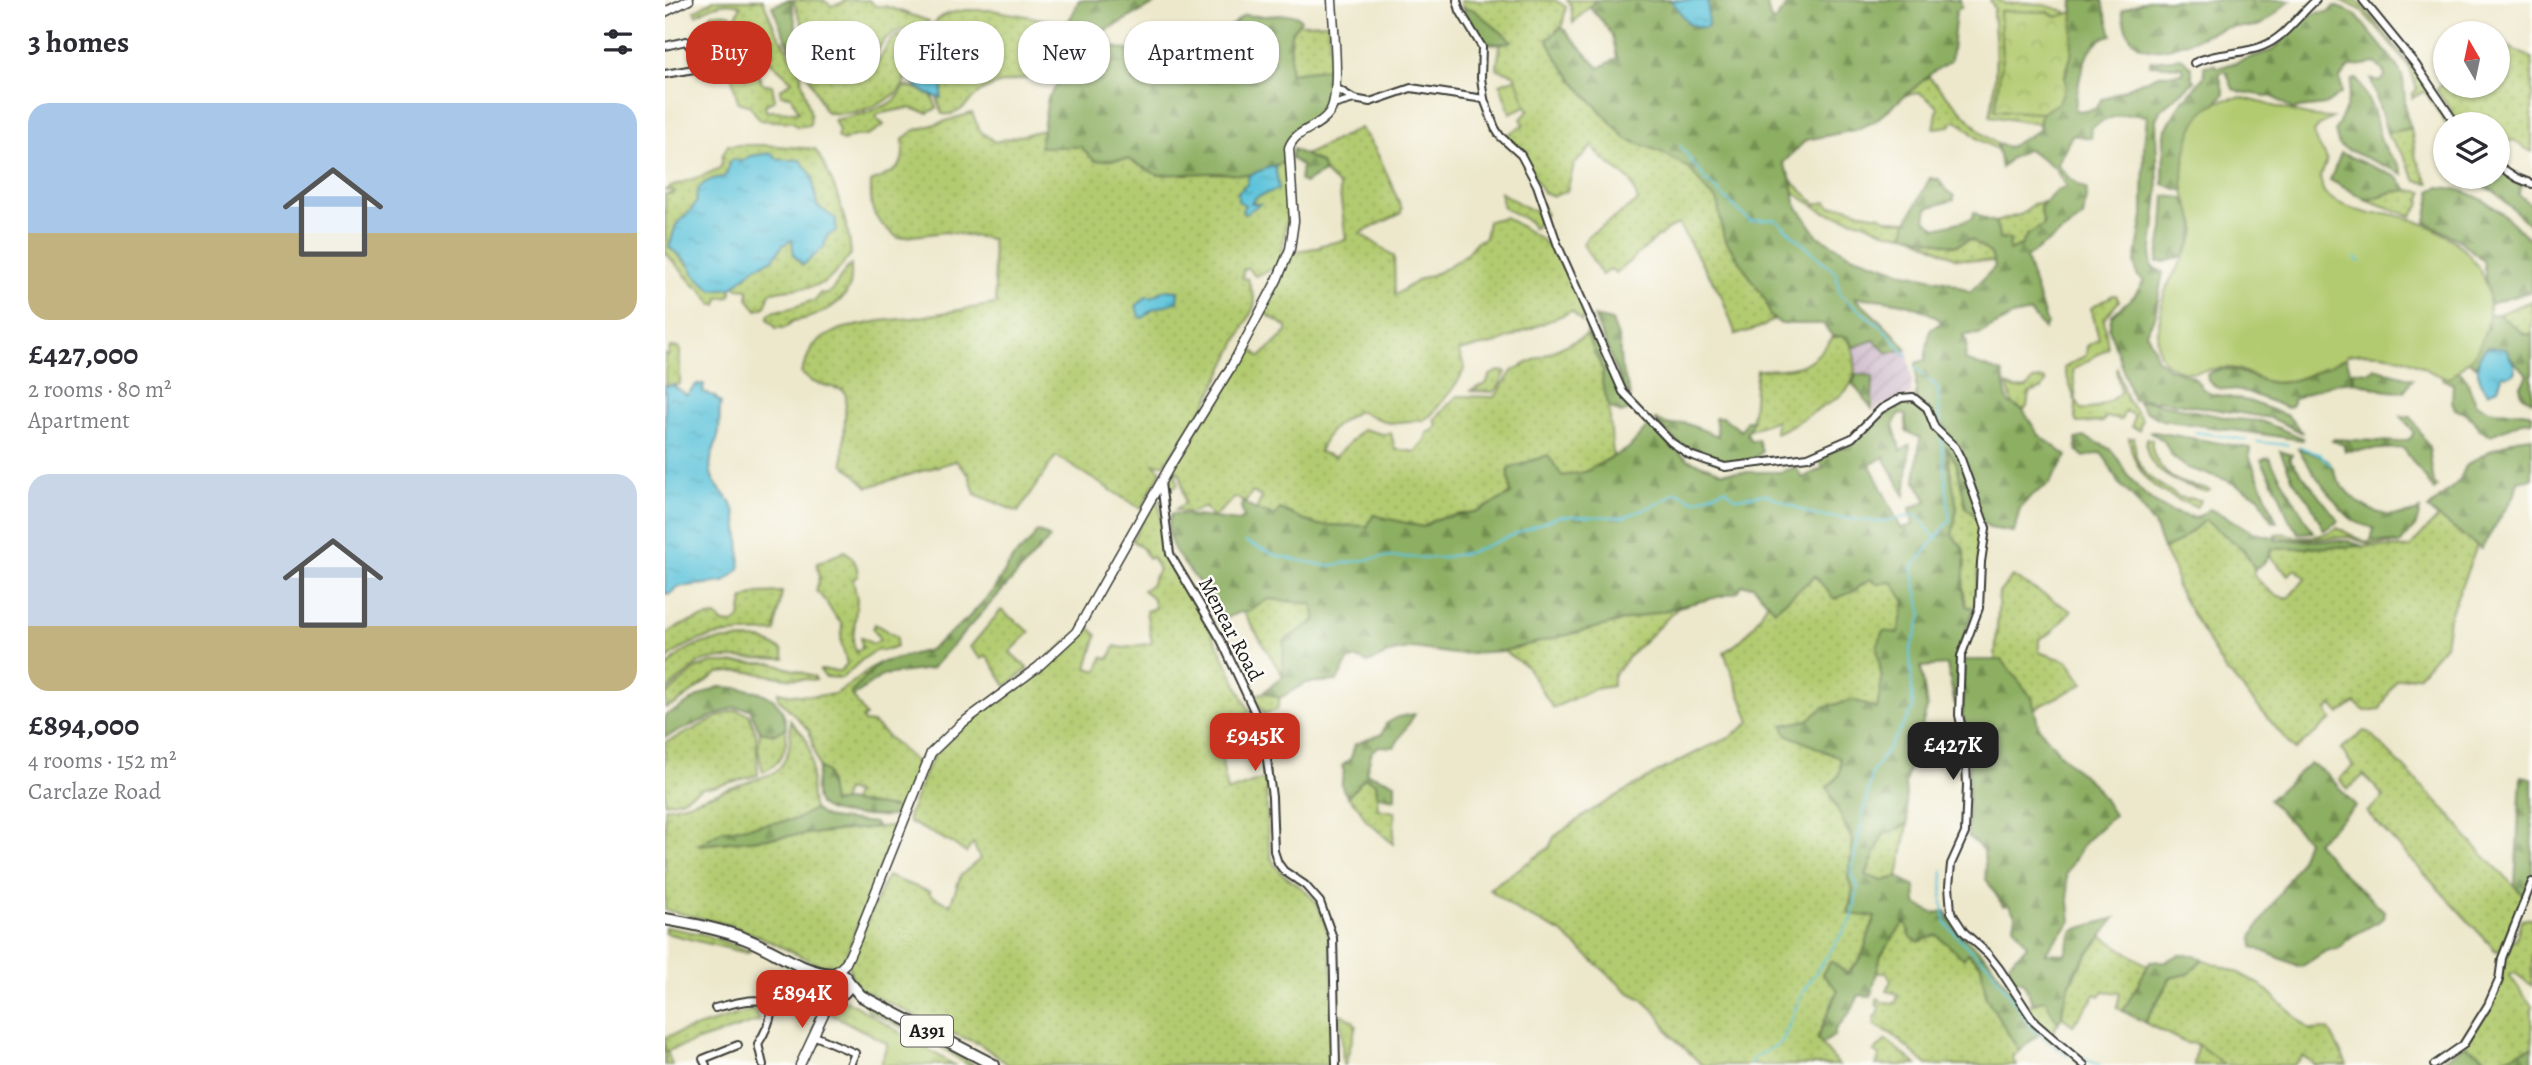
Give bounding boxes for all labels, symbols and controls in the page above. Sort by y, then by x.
chip: Buy [686,21,772,84]
chip: Rent [786,21,880,84]
chip: Filters [894,21,1004,84]
chip: New [1018,21,1110,84]
chip: Apartment [1124,21,1279,84]
north arrow [2433,21,2509,98]
map controls [2433,21,2510,189]
text: 3 homes [28,22,129,62]
icon: filters [599,23,637,61]
button: layers [2433,112,2510,189]
icon: home [270,149,396,275]
text: £427,000 [28,334,138,374]
text: 2 rooms · 80 m² [28,374,172,405]
text: Apartment [28,405,130,436]
icon: home [270,520,396,646]
street label: Menear Road [1192,572,1270,686]
text: £894,000 [28,705,139,745]
pin: £945K [1206,714,1304,773]
text: £945K [1226,720,1284,751]
pin: £427K [1904,722,2002,782]
text: £427K [1924,729,1982,760]
text: 4 rooms · 152 m² [28,745,176,776]
text: Carclaze Road [28,776,161,807]
pin: £894K [753,970,851,1030]
text: £894K [772,977,832,1008]
road number: A391 [901,1015,953,1046]

